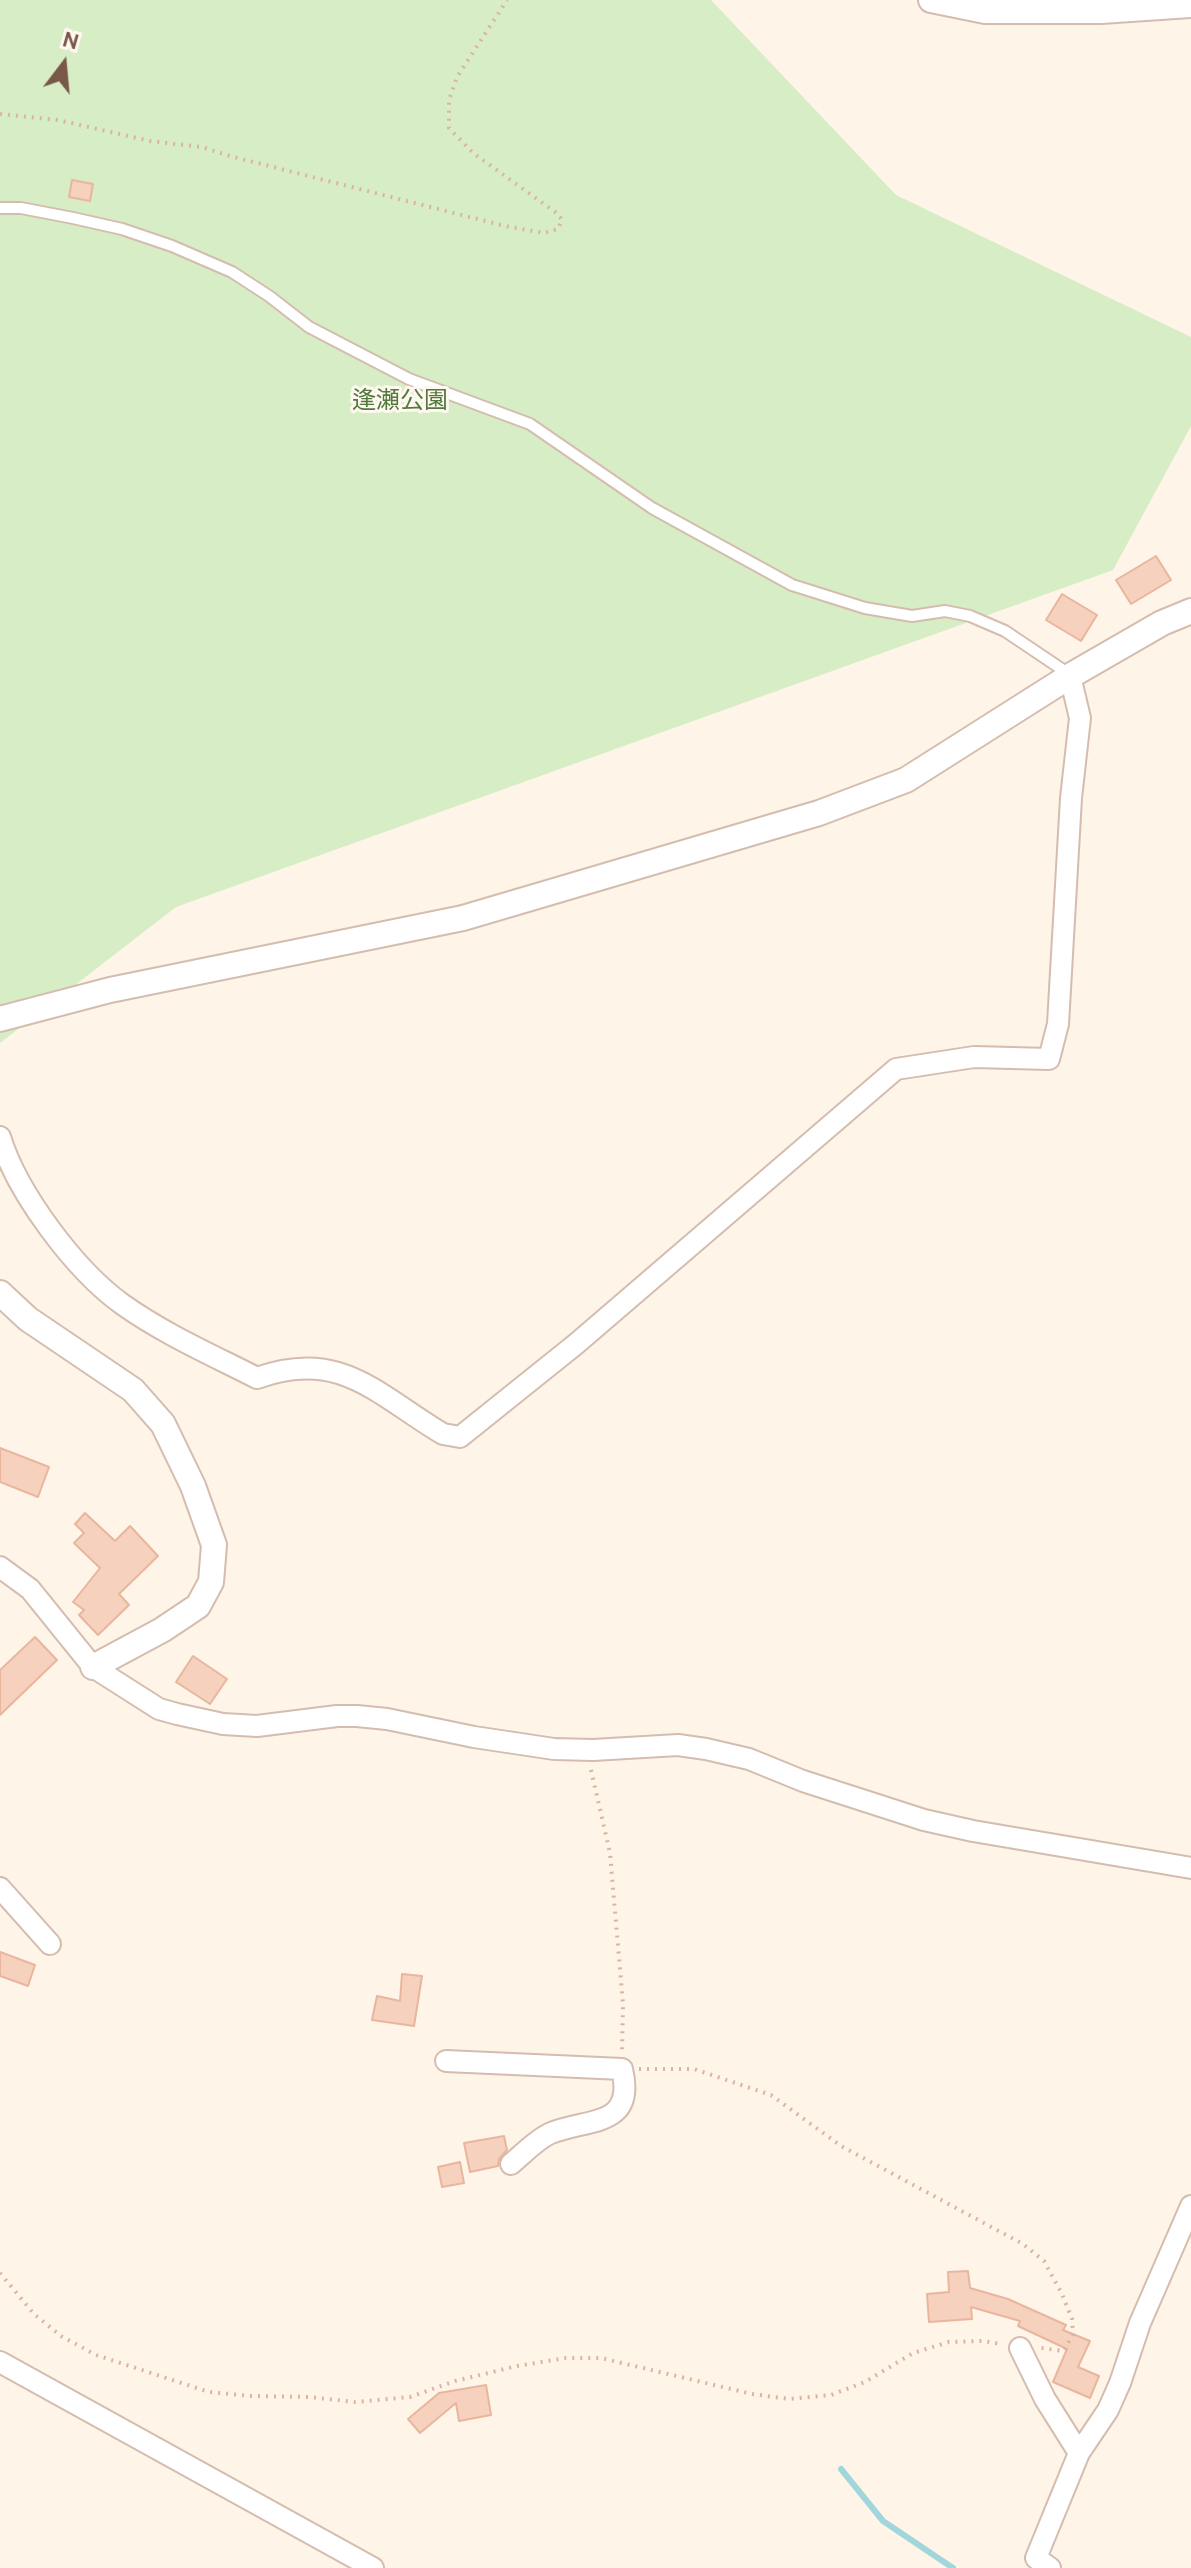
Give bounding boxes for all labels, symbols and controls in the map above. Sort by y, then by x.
north arrow [24,24,104,104]
text: N [60,25,82,56]
park label: 逢瀬公園 [352,387,448,415]

